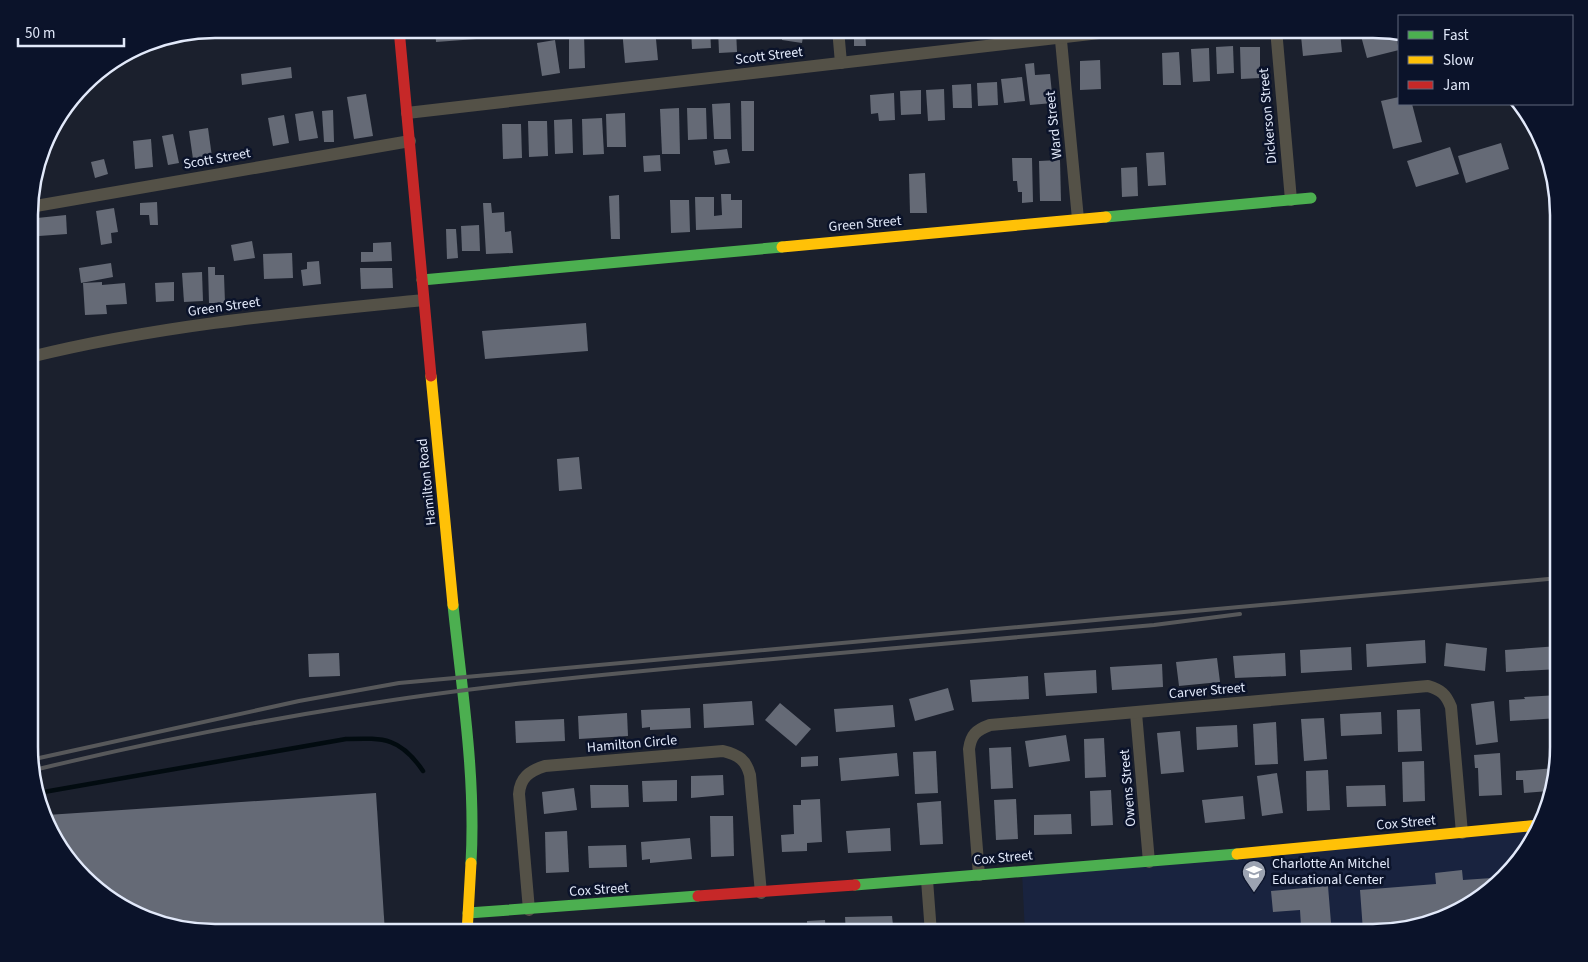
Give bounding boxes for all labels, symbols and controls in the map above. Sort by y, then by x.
scale bar [18,15,124,47]
legend [1398,15,1573,105]
text: 50 m [25,23,55,44]
text: Fast [1443,25,1469,46]
street label: Scott Street [734,42,804,70]
text: Slow [1443,50,1474,71]
street label: Dickerson Street [1254,67,1282,165]
text: Jam [1443,75,1470,96]
street label: Ward Street [1040,90,1068,160]
street label: Scott Street [182,143,252,175]
street label: Green Street [828,211,902,237]
street label: Green Street [187,292,262,322]
street label: Hamilton Road [412,437,442,527]
street label: Carver Street [1168,678,1246,704]
street label: Hamilton Circle [586,730,678,758]
street label: Owens Street [1115,748,1141,828]
street label: Cox Street [1376,810,1437,836]
street label: Cox Street [973,845,1034,871]
place label: Charlotte An Mitchel Educational Center [1272,854,1390,890]
school or university icon: Charlotte An Mitchel Educational Center [1241,859,1267,893]
street label: Cox Street [569,878,630,902]

